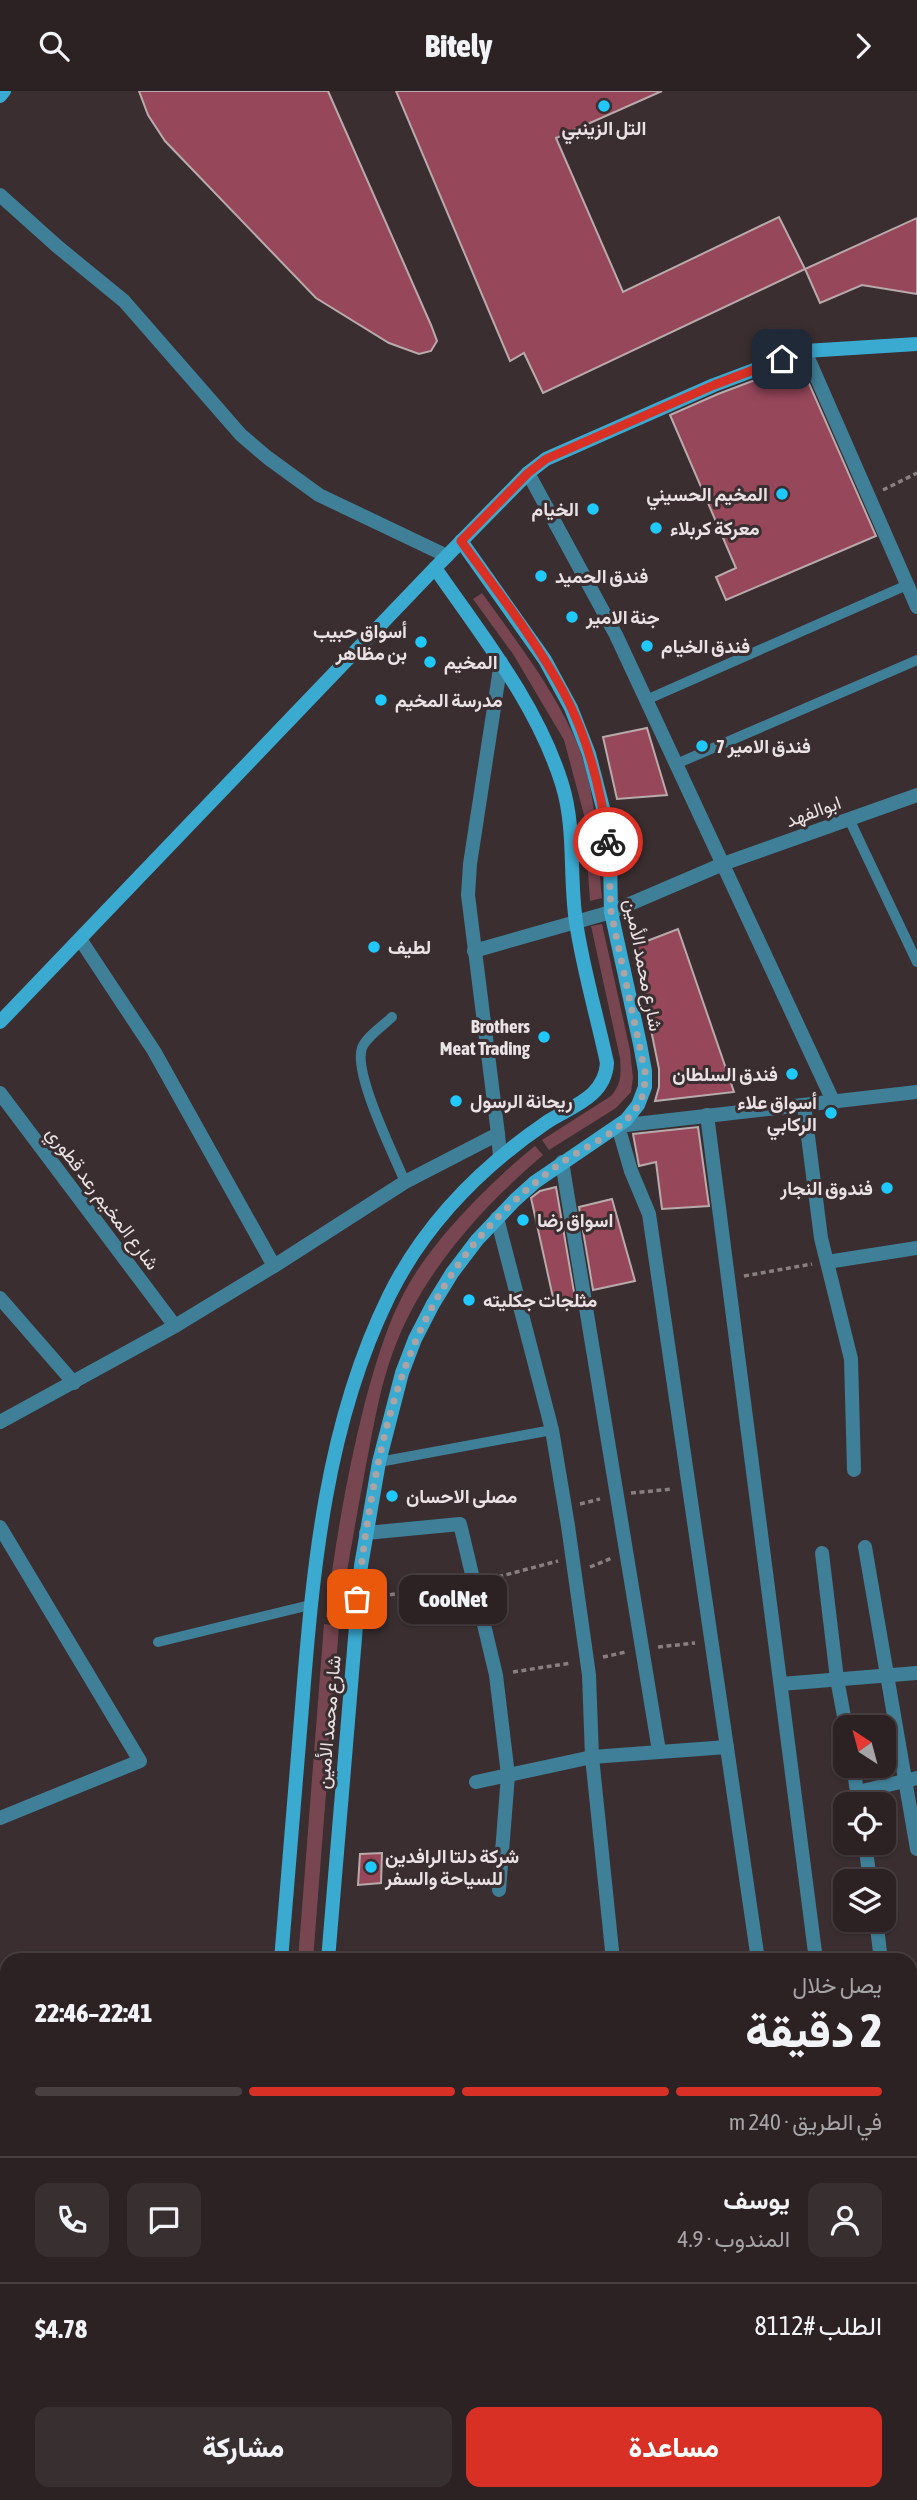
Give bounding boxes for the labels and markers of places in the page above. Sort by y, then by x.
marker: التل الزينبي [596,98,612,114]
place label: التل الزينبي [562,117,646,145]
pin [752,329,812,389]
place label: المخيم الحسيني [646,483,768,511]
marker: المخيم الحسيني [774,486,790,502]
place label: الخيام [532,498,579,522]
marker: الخيام [585,501,601,517]
place label: معركة كربلاء [670,517,760,541]
marker: معركة كربلاء [648,520,664,536]
place label: فندق الحميد [555,565,649,588]
marker: فندق الحميد [533,568,549,584]
place label: جنة الامير [585,606,660,630]
marker: جنة الامير [564,609,580,625]
place label: أسواق حبيب بن مظاهر [313,620,407,666]
marker: أسواق حبيب بن مظاهر [413,634,429,650]
place label: فندق الخيام [661,635,750,659]
marker: فندق الخيام [639,638,655,654]
place label: المخيم [444,651,498,675]
marker: المخيم [422,654,438,670]
place label: مدرسة المخيم [395,689,503,713]
marker: مدرسة المخيم [373,692,389,708]
place label: فندق الامير 7 [716,735,811,759]
marker: فندق الامير 7 [694,738,710,754]
place label: لطيف [388,936,431,959]
marker: لطيف [366,939,382,955]
place label: Brothers Meat Trading [440,1015,531,1059]
marker: Brothers Meat Trading [536,1029,552,1045]
place label: فندق السلطان [672,1063,778,1085]
marker: فندق السلطان [784,1066,800,1082]
place label: ريحانة الرسول [470,1090,573,1114]
place label: أسواق علاء الركابي [737,1091,817,1141]
marker: ريحانة الرسول [448,1093,464,1109]
marker: أسواق علاء الركابي [823,1105,839,1121]
place label: فندوق النجار [779,1177,873,1201]
marker: فندوق النجار [879,1180,895,1196]
place label: اسواق رضا [537,1209,613,1233]
marker: اسواق رضا [515,1212,531,1228]
place label: مثلجات جكليته [483,1289,597,1312]
marker: مثلجات جكليته [461,1292,477,1308]
place label: مصلى الاحسان [406,1485,517,1508]
marker: مصلى الاحسان [384,1488,400,1504]
pin [327,1569,387,1629]
callout: CoolNet [399,1575,508,1623]
place label: شركة دلتا الرافدين للسياحة والسفر [384,1845,519,1891]
marker: شركة دلتا الرافدين للسياحة والسفر [363,1859,379,1875]

